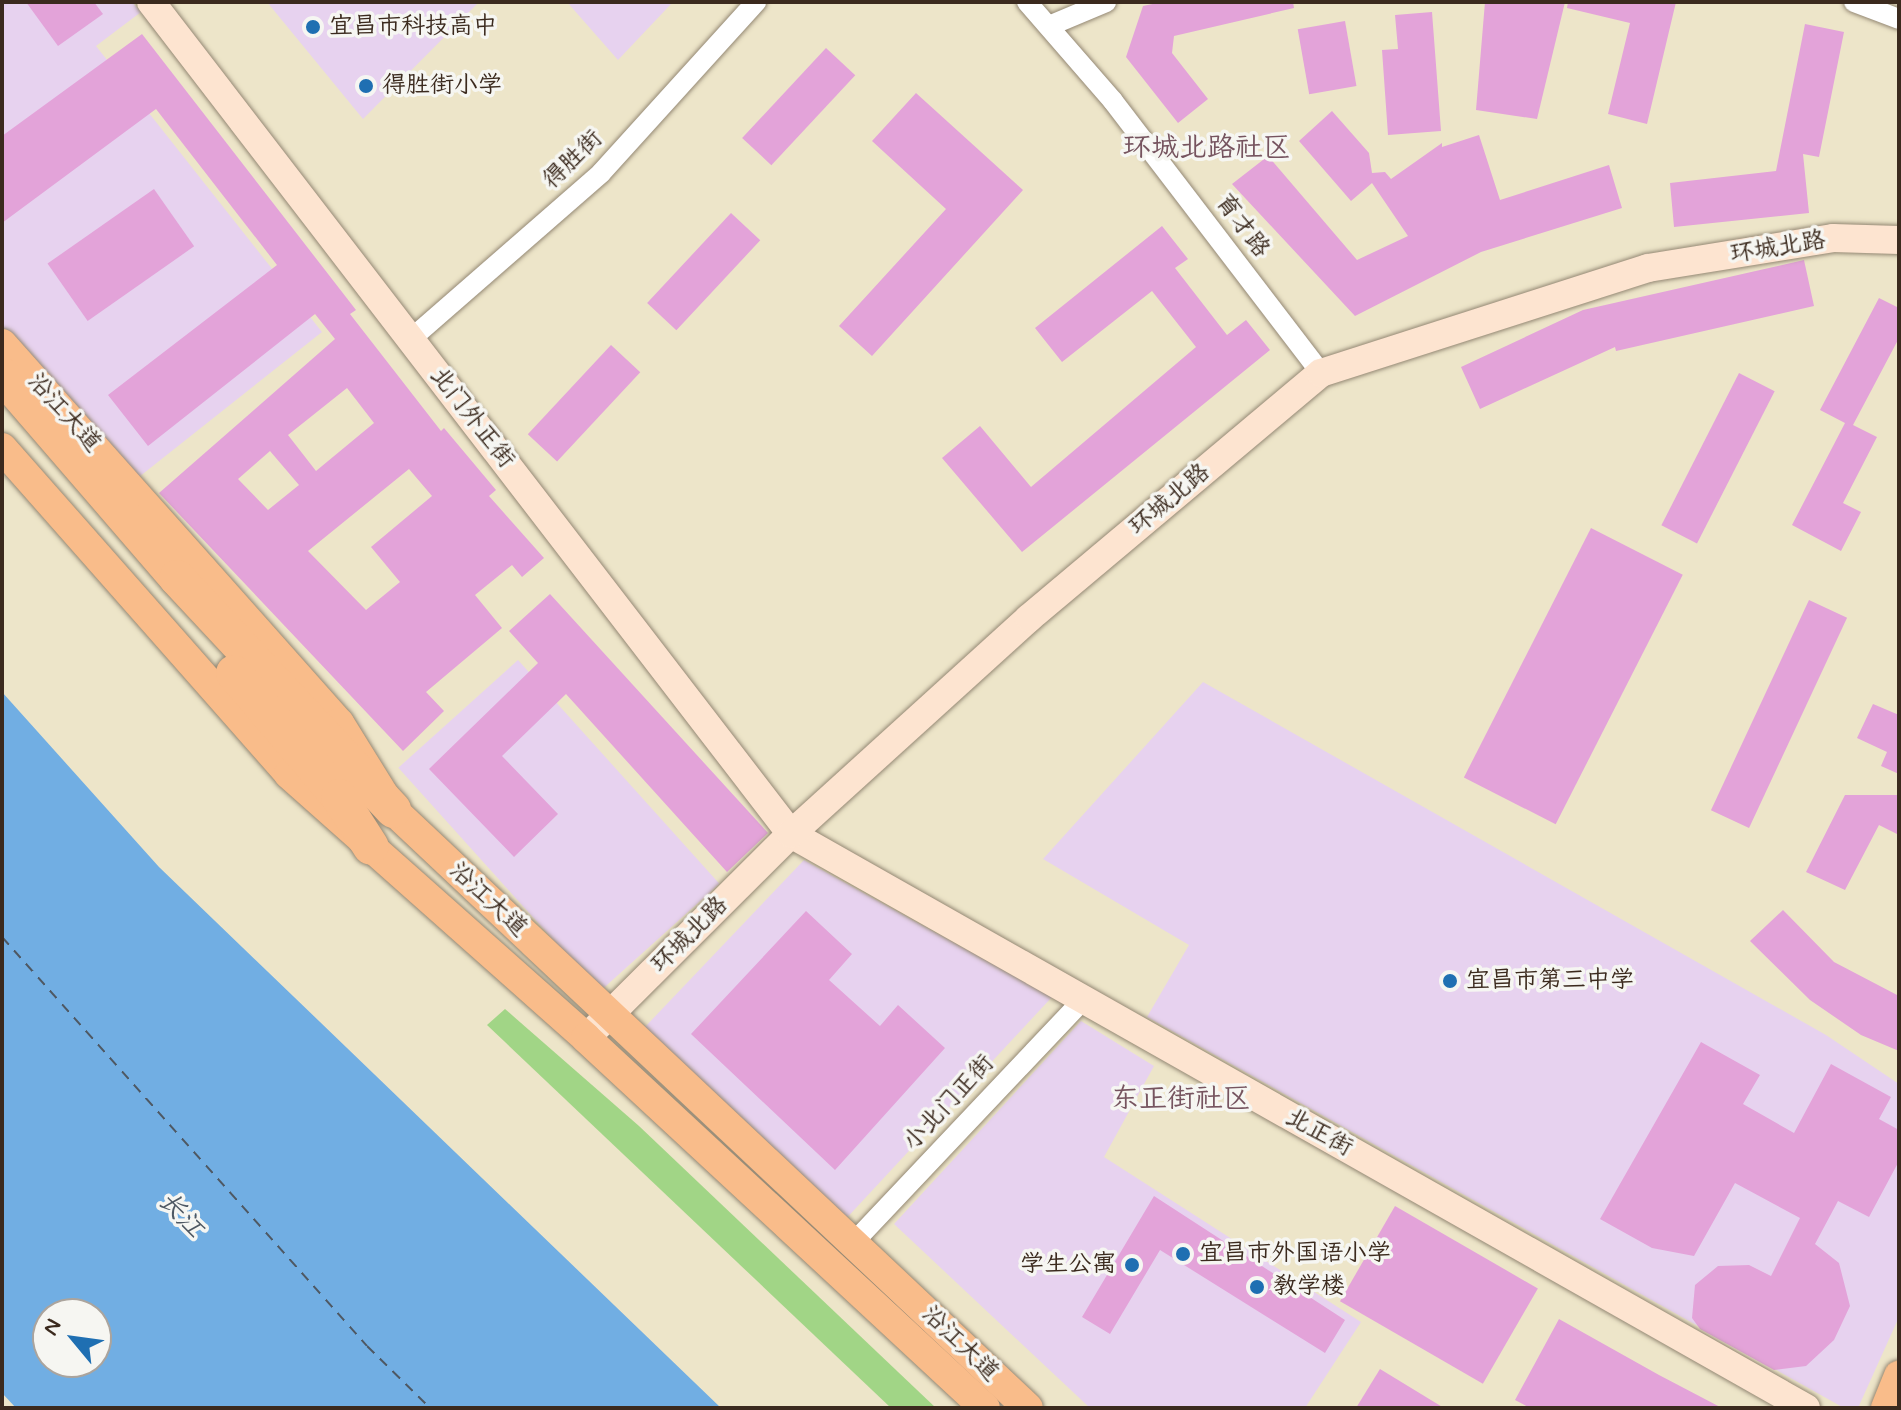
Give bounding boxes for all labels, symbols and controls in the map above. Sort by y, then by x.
place label: 宜昌市科技高中 [329,13,497,41]
marker: 宜昌市科技高中 [304,18,322,36]
place label: 得胜街小学 [382,72,502,100]
marker: 得胜街小学 [357,77,375,95]
street label: 得胜街 [537,125,609,195]
district label: 环城北路社区 [1123,132,1291,166]
street label: 育才路 [1209,189,1275,263]
street label: 环城北路 [1728,226,1828,270]
street label: 北门外正街 [424,362,520,474]
street label: 沿江大道 [21,368,107,458]
street label: 环城北路 [1124,458,1216,542]
street label: 沿江大道 [443,857,533,943]
street label: 环城北路 [646,891,734,979]
place label: 宜昌市第三中学 [1466,967,1634,995]
marker: 宜昌市第三中学 [1441,972,1459,990]
street label: 小北门正街 [898,1049,1000,1157]
district label: 东正街社区 [1111,1083,1251,1117]
street label: 北正街 [1281,1103,1357,1163]
water label: 长江 [151,1186,209,1246]
place label: 宜昌市外国语小学 [1199,1240,1391,1268]
marker: 宜昌市外国语小学 [1174,1245,1192,1263]
place label: 学生公寓 [1020,1251,1116,1279]
marker: 学生公寓 [1123,1256,1141,1274]
place label: 教学楼 [1273,1273,1345,1301]
marker: 教学楼 [1248,1278,1266,1296]
north arrow [32,1298,112,1378]
street label: 沿江大道 [915,1300,1005,1388]
text: N [37,1314,69,1341]

